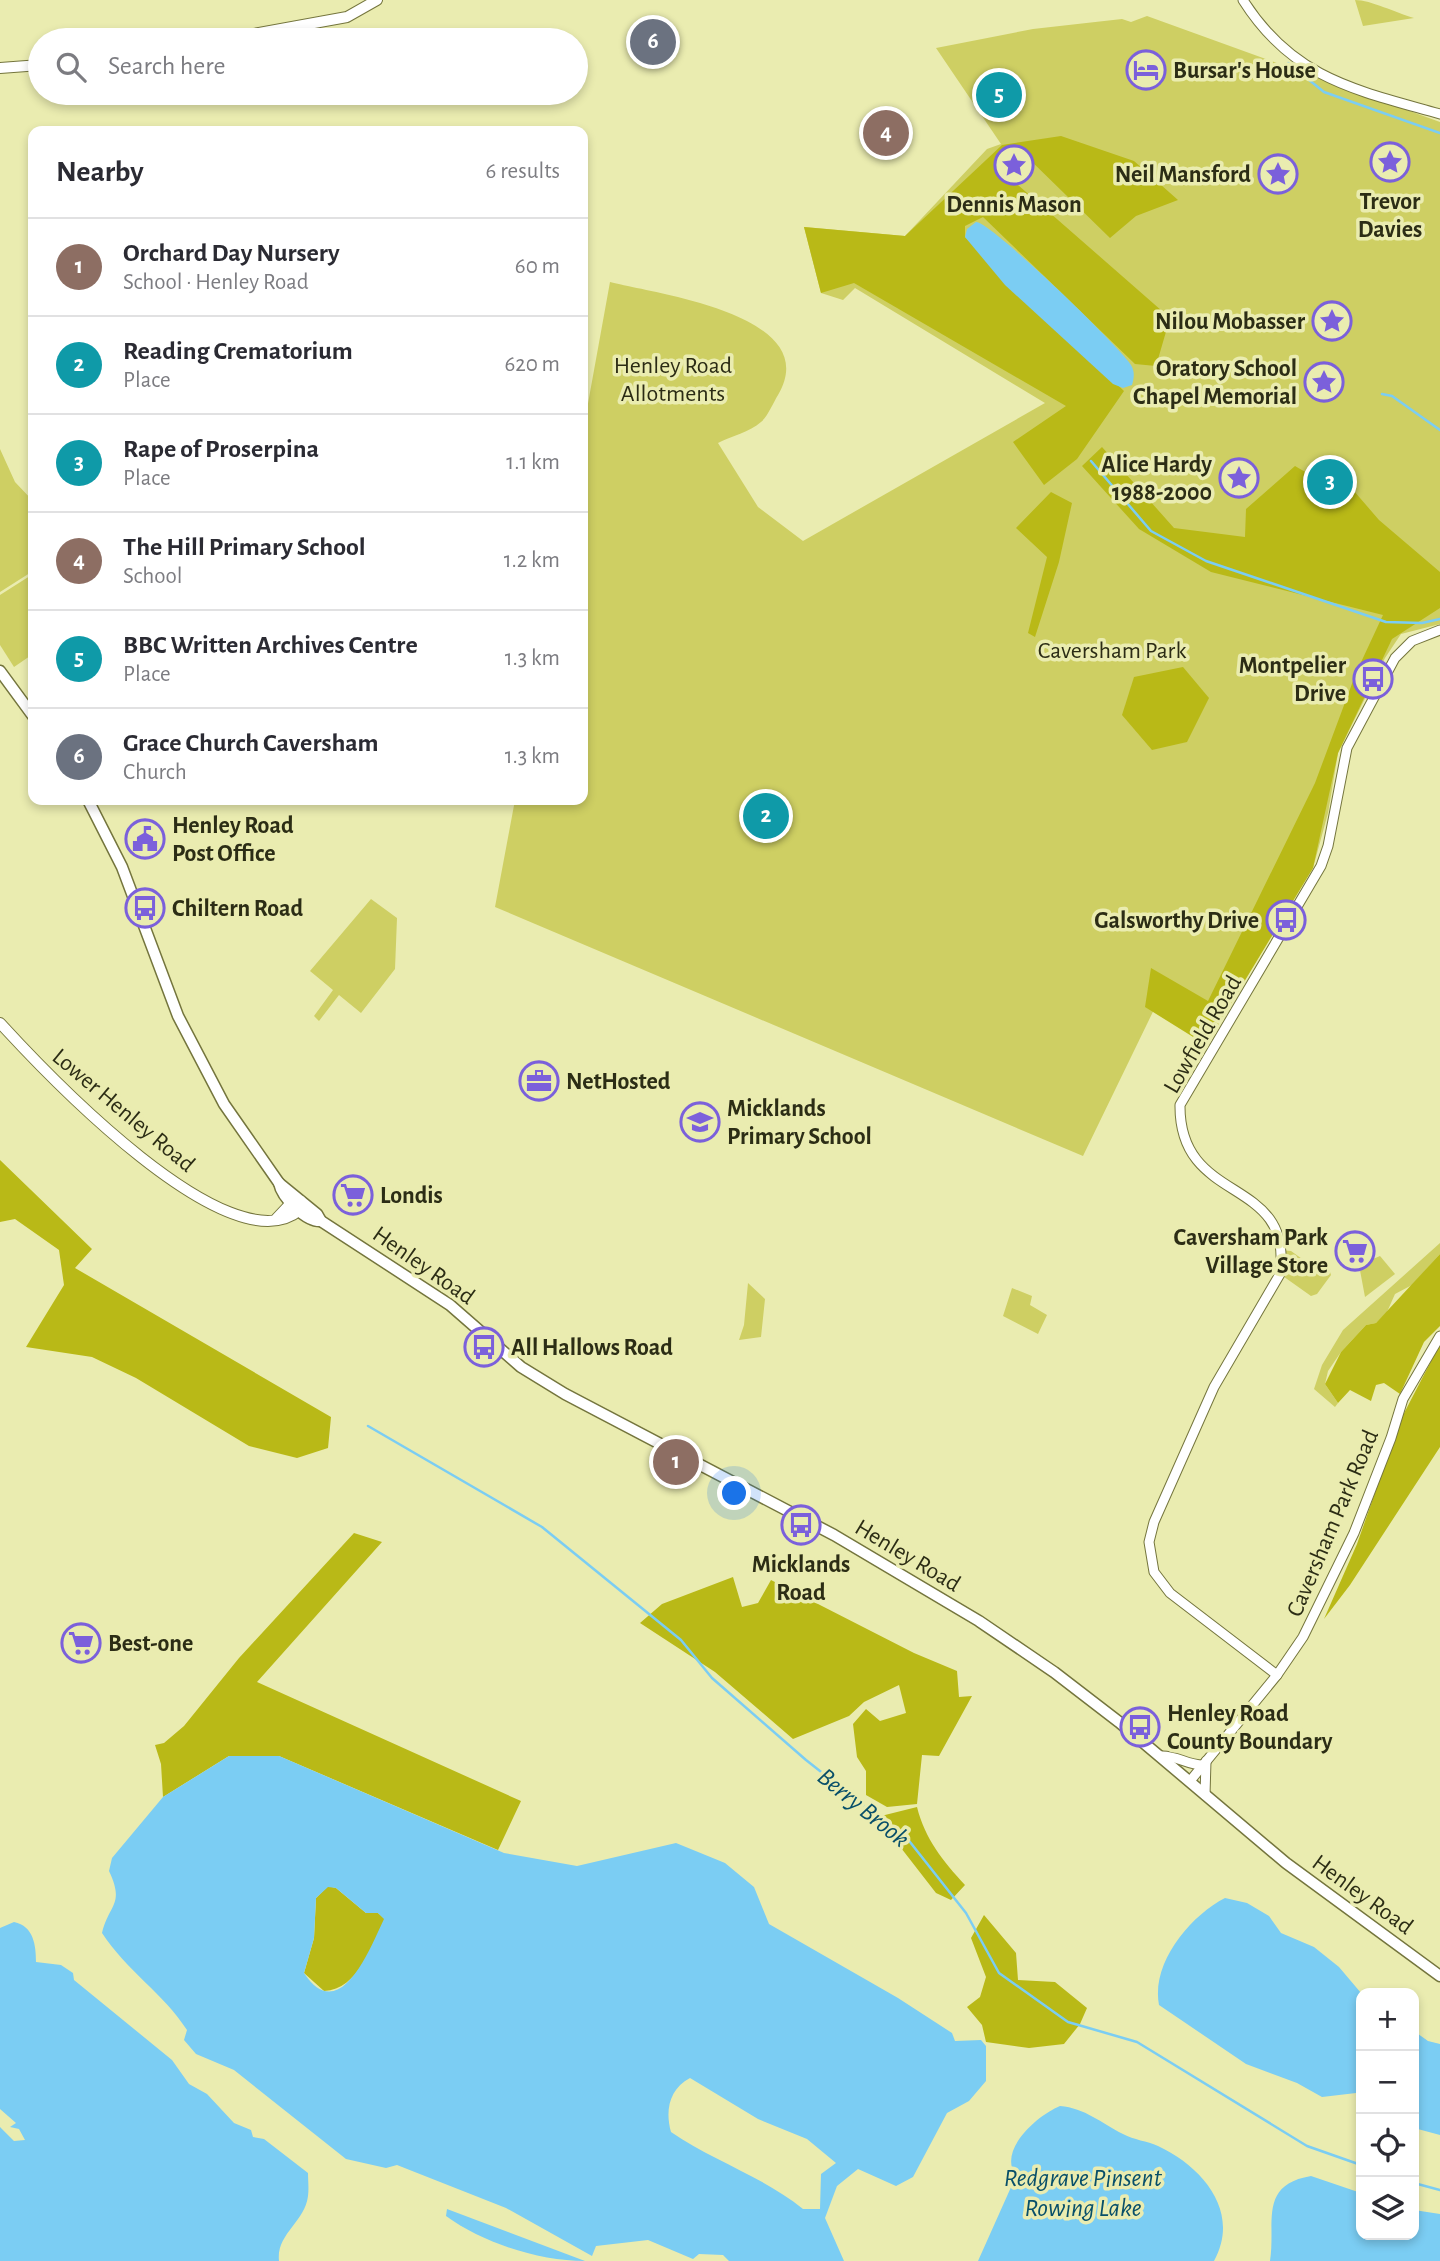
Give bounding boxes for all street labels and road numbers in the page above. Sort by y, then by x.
street label: Lowfield Road [1160,971,1246,1098]
street label: Lower Henley Road [47,1044,199,1177]
street label: Henley Road [368,1222,479,1310]
street label: Caversham Park Road [1283,1426,1383,1620]
street label: Henley Road [851,1515,964,1597]
street label: Henley Road [1307,1850,1417,1939]

